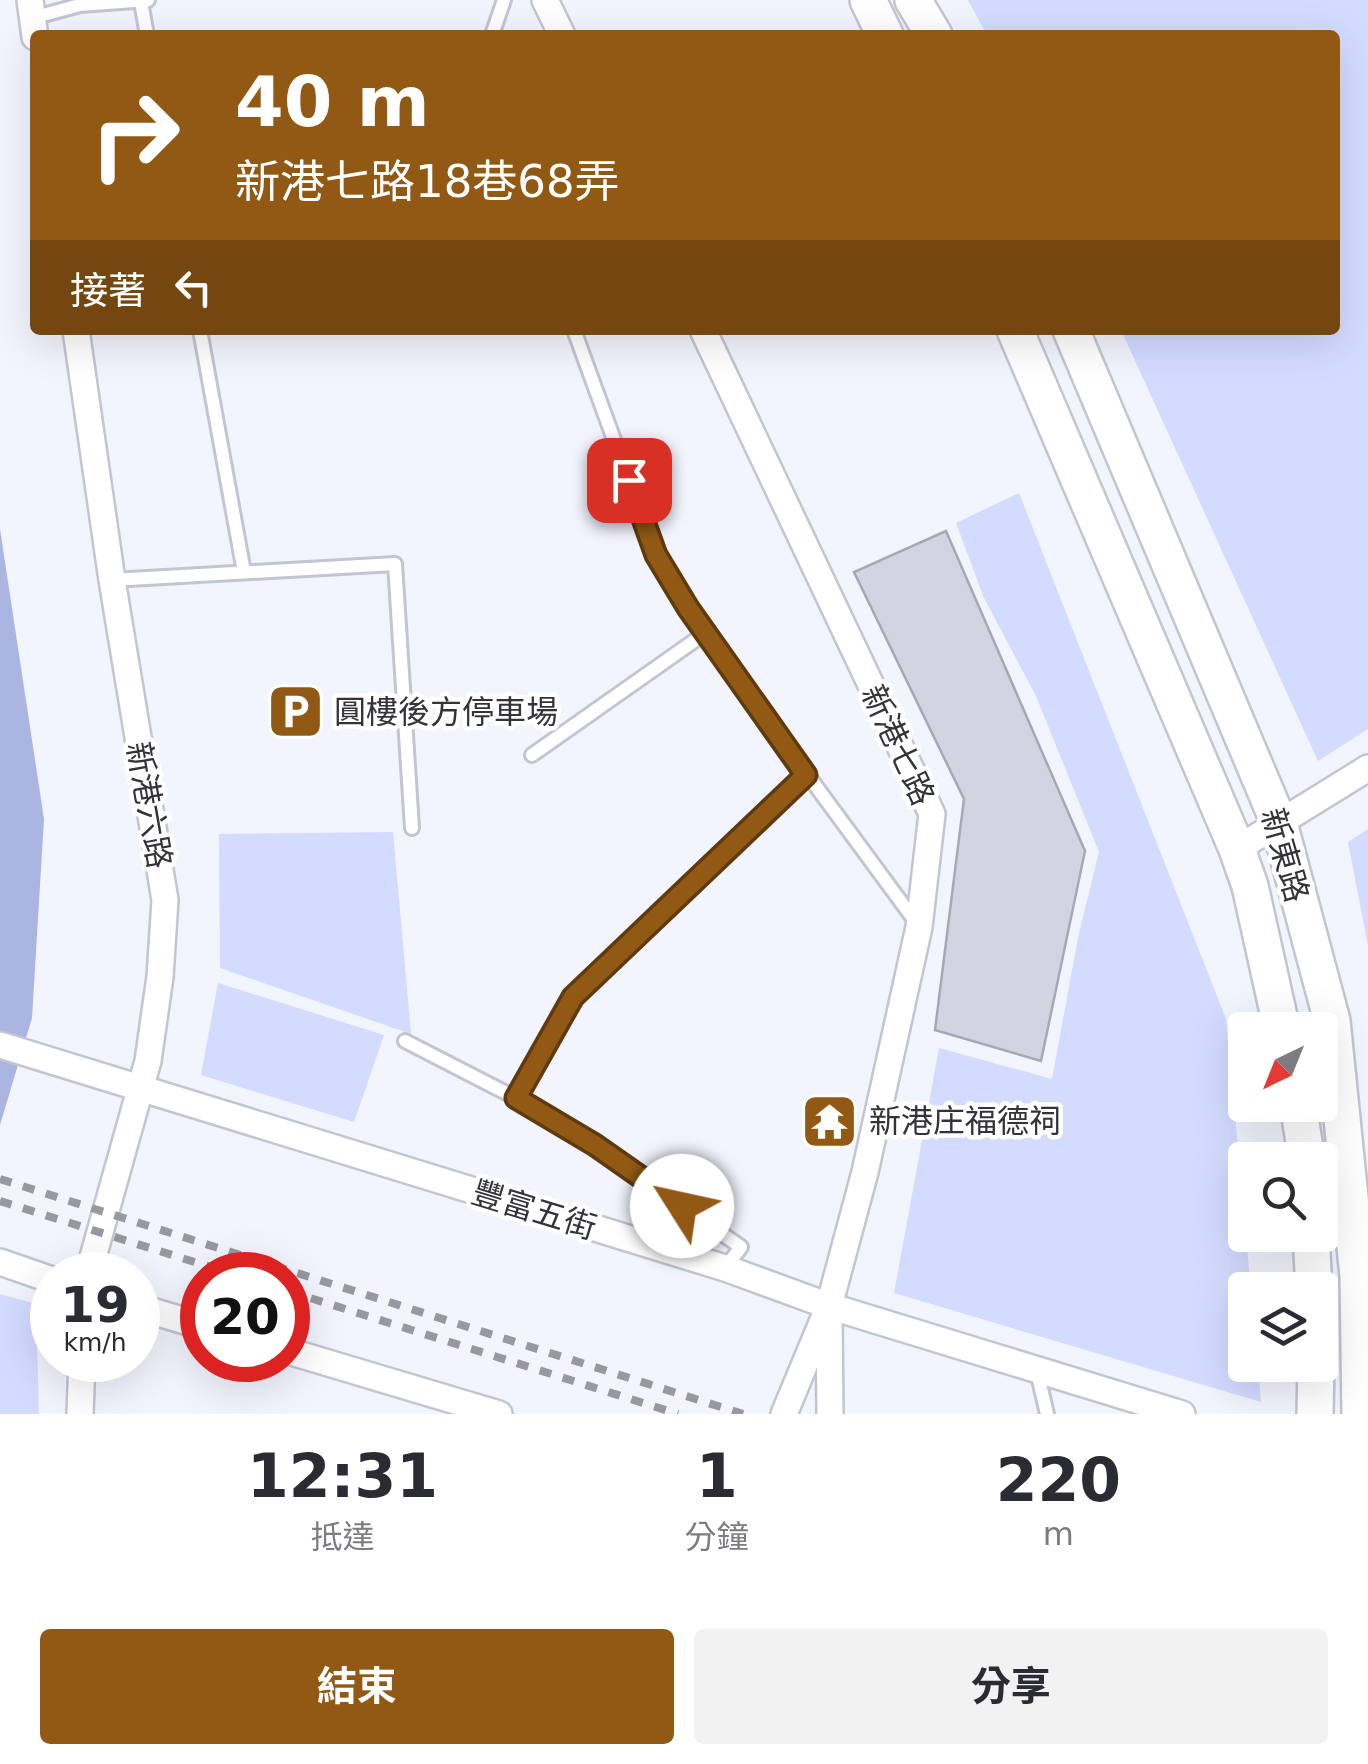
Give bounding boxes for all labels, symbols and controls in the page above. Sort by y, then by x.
text: 40 m [235,61,430,143]
icon: right [70,70,200,200]
text: 新港七路18巷68弄 [235,155,620,208]
icon: left [166,260,221,315]
text: 接著 [70,269,146,313]
pin [587,438,672,523]
icon: arrive [602,453,657,508]
street label: 新港七路 [854,679,942,811]
parking icon: 圓樓後方停車場 [265,682,325,742]
place label: 圓樓後方停車場 [334,693,558,731]
street label: 新港六路 [119,739,179,871]
street label: 新東路 [1254,804,1316,906]
north arrow [1228,1012,1338,1122]
map controls [1228,1012,1338,1382]
temple icon: 新港庄福德祠 [800,1091,860,1151]
place label: 新港庄福德祠 [869,1102,1061,1140]
button: search [1228,1142,1338,1252]
position arrow [630,1154,734,1258]
street label: 豐富五街 [467,1173,601,1247]
speed limit sign: 20 [180,1252,310,1382]
button: layers [1228,1272,1338,1382]
text: 19 [60,1276,130,1334]
text: km/h [63,1328,127,1357]
text: 12:31 [247,1441,438,1511]
text: 1 [696,1441,738,1511]
text: 220 [996,1445,1121,1515]
text: m [1043,1515,1074,1553]
text: 抵達 [310,1518,374,1556]
text: 分鐘 [685,1518,749,1556]
button: 結束 [40,1629,674,1744]
button: 分享 [694,1629,1328,1744]

